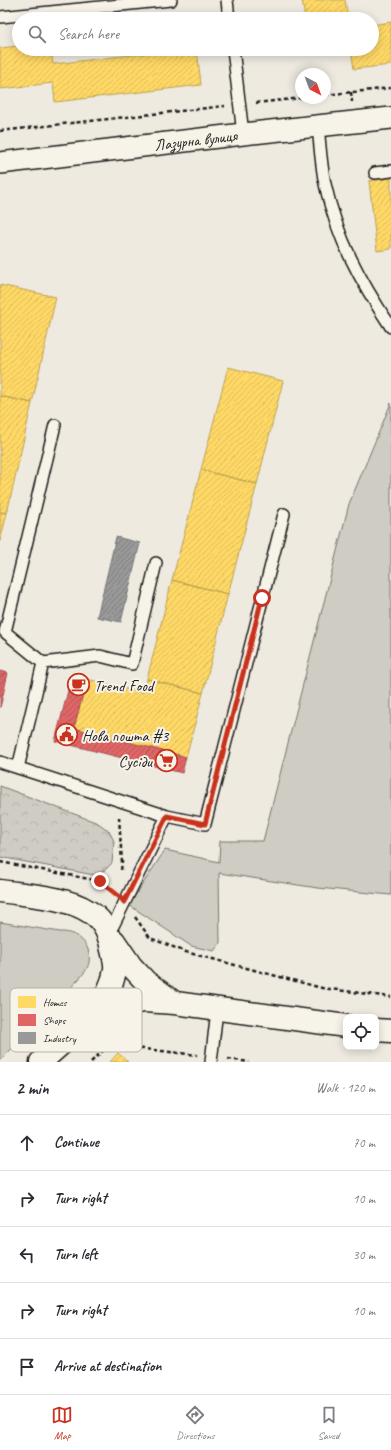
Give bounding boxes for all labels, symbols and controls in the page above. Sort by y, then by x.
search box [12,12,379,56]
icon: search [26,23,48,45]
text: Search here [58,25,119,44]
north arrow [295,68,331,104]
street label: Лазурна вулиця [153,126,240,156]
route start [253,589,271,607]
cafe icon: Trend Food [65,672,91,698]
place label: Trend Food [94,676,156,696]
public building icon: Нова пошта #3 [53,722,79,748]
place label: Нова пошта #3 [82,726,170,746]
supermarket icon: Сусіди [154,748,180,774]
place label: Сусіди [119,752,153,772]
route end [91,872,109,890]
legend [10,988,142,1052]
text: Homes [43,995,68,1009]
text: Shops [43,1013,67,1027]
map controls [343,1014,379,1050]
button: locate [343,1014,379,1050]
text: Industry [43,1031,77,1045]
text: 2 min [16,1078,49,1099]
text: Walk · 120 m [316,1080,375,1096]
icon: ahead [16,1132,38,1154]
text: Continue [54,1133,99,1152]
text: 70 m [353,1135,375,1151]
icon: right [16,1188,38,1210]
text: Turn right [54,1189,107,1208]
text: 10 m [353,1191,375,1207]
icon: left [16,1244,38,1266]
text: Turn left [54,1245,97,1264]
text: 30 m [353,1247,375,1263]
icon: right [16,1300,38,1322]
text: Turn right [54,1301,107,1320]
text: 10 m [353,1303,375,1319]
icon: arrive [16,1356,38,1378]
text: Arrive at destination [54,1357,161,1376]
tab: Map [51,1404,73,1442]
tab: Directions [176,1404,215,1442]
tab: Saved [318,1404,340,1442]

